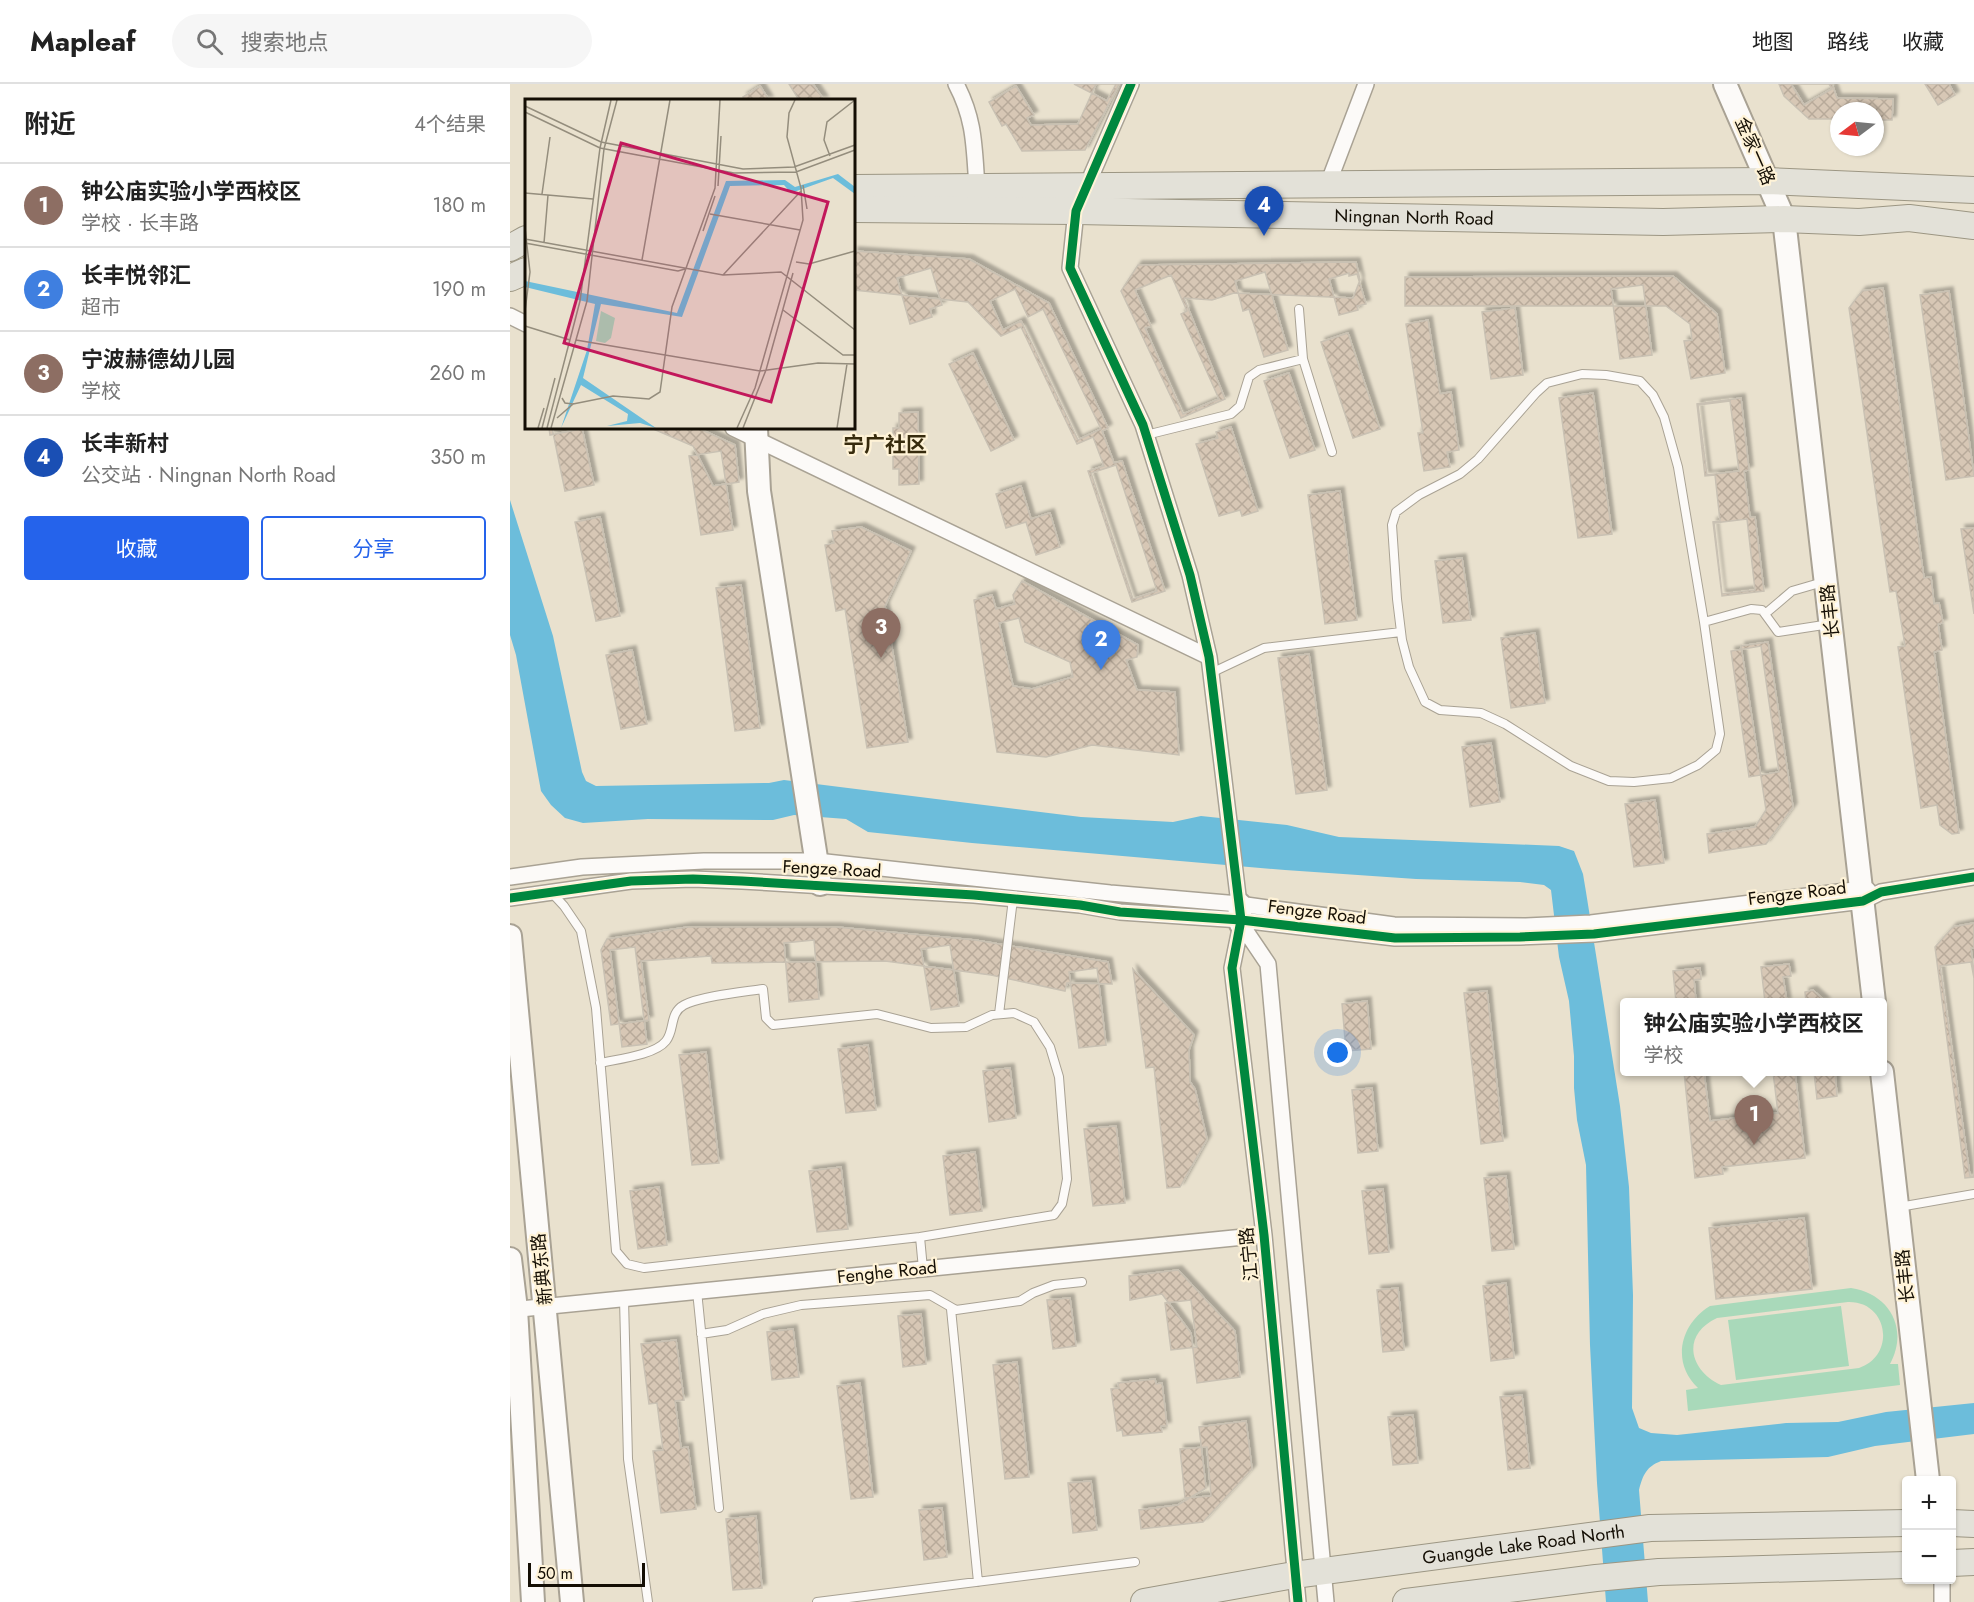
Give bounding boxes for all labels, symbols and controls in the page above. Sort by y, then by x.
search box [172,14,592,68]
text: Mapleaf [30,21,136,62]
icon: search [193,25,226,58]
text: 搜索地点 [241,26,329,58]
text: 地图 [1752,27,1794,57]
text: 路线 [1827,27,1869,57]
text: 收藏 [1902,27,1944,57]
inset map [525,99,855,429]
north arrow [1830,102,1884,156]
text: 附近 [24,105,76,143]
text: 4个结果 [414,110,486,139]
street label: 金家一路 [1728,113,1782,189]
text: 钟公庙实验小学西校区 [81,175,301,207]
pin: 4 [1244,186,1284,236]
text: 1 [38,191,49,220]
text: 180 m [432,191,486,220]
street label: Ningnan North Road [1334,203,1494,232]
text: 学校 · 长丰路 [81,209,199,238]
text: 长丰悦邻汇 [81,259,191,291]
text: 2 [37,275,50,304]
text: 190 m [432,275,486,304]
text: 超市 [81,293,121,322]
text: 宁波赫德幼儿园 [81,343,235,375]
text: 3 [37,359,50,388]
text: 260 m [430,359,486,388]
text: 学校 [81,377,121,406]
text: 长丰新村 [81,427,169,459]
district label: 宁广社区 [843,430,927,460]
text: 4 [37,443,50,472]
text: 350 m [430,443,486,472]
text: 公交站 · Ningnan North Road [81,461,336,490]
button: 收藏 [24,516,249,580]
button: 分享 [261,516,486,580]
street label: 长丰路 [1814,583,1846,639]
pin: 3 [862,608,901,658]
pin: 2 [1082,620,1120,670]
street label: Fengze Road [782,853,882,885]
street label: Fengze Road [1746,874,1848,912]
street label: Fengze Road [1266,893,1368,931]
popup [1620,998,1887,1076]
text: 钟公庙实验小学西校区 [1643,1007,1864,1039]
your location [1323,1038,1352,1067]
text: 学校 [1643,1041,1683,1070]
pin: 1 [1734,1096,1774,1145]
street label: 江宁路 [1233,1226,1265,1282]
street label: 新典东路 [525,1232,559,1306]
street label: 长丰路 [1889,1248,1921,1304]
street label: Fenghe Road [836,1254,938,1290]
map controls [1902,1476,1956,1584]
button: + [1902,1476,1956,1530]
street label: Guangde Lake Road North [1421,1518,1626,1571]
button: − [1902,1530,1956,1584]
scale bar [528,1560,645,1588]
text: 50 m [537,1562,573,1585]

